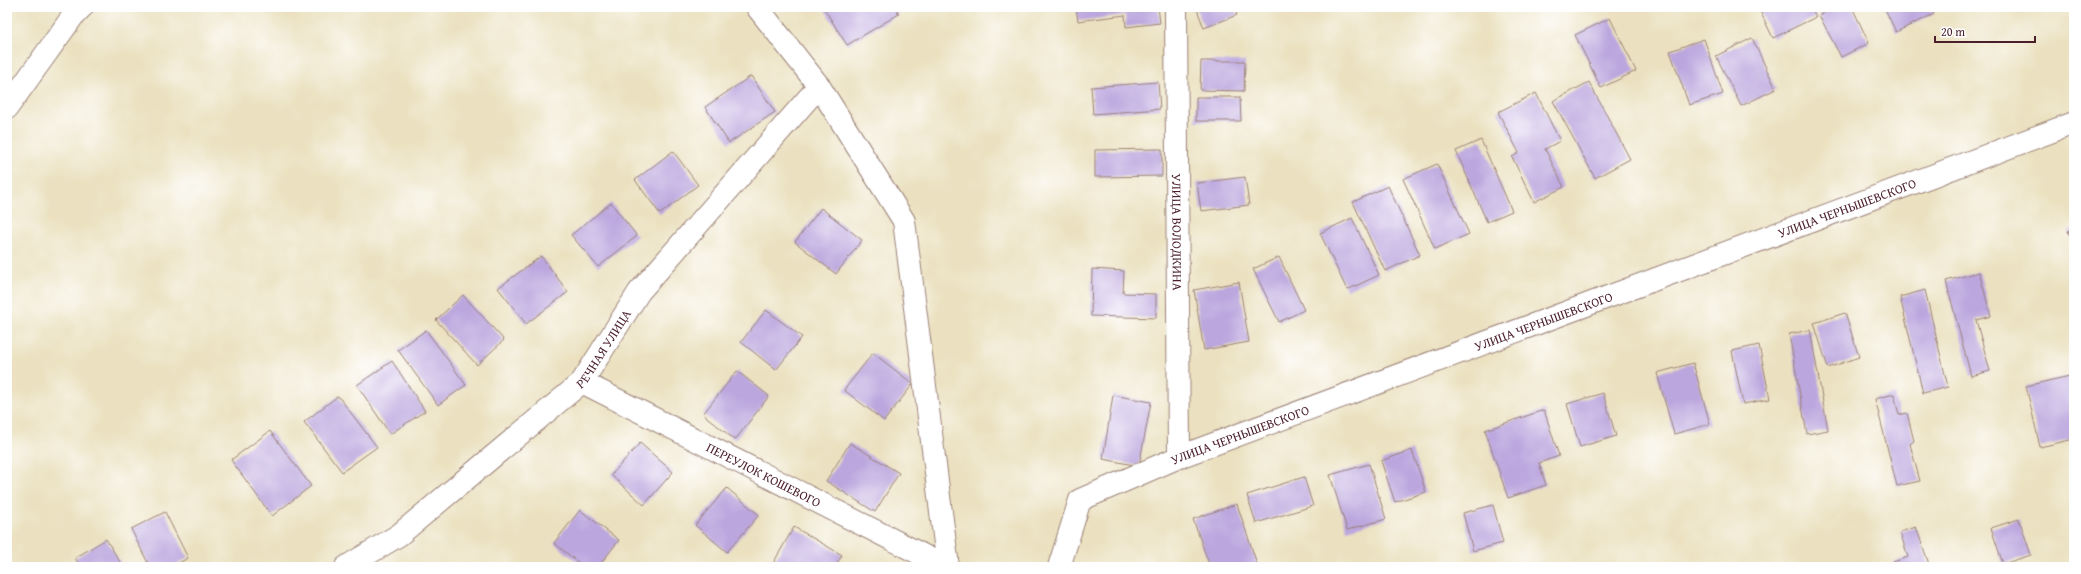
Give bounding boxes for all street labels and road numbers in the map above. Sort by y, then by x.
street label: УЛИЦА ВОЛОДКИНА [1167,173,1187,291]
street label: УЛИЦА ЧЕРНЫШЕВСКОГО [1775,174,1919,243]
street label: УЛИЦА ЧЕРНЫШЕВСКОГО [1472,287,1615,356]
street label: РЕЧНАЯ УЛИЦА [572,306,636,393]
street label: УЛИЦА ЧЕРНЫШЕВСКОГО [1168,400,1312,469]
street label: ПЕРЕУЛОК КОШЕВОГО [703,438,824,512]

